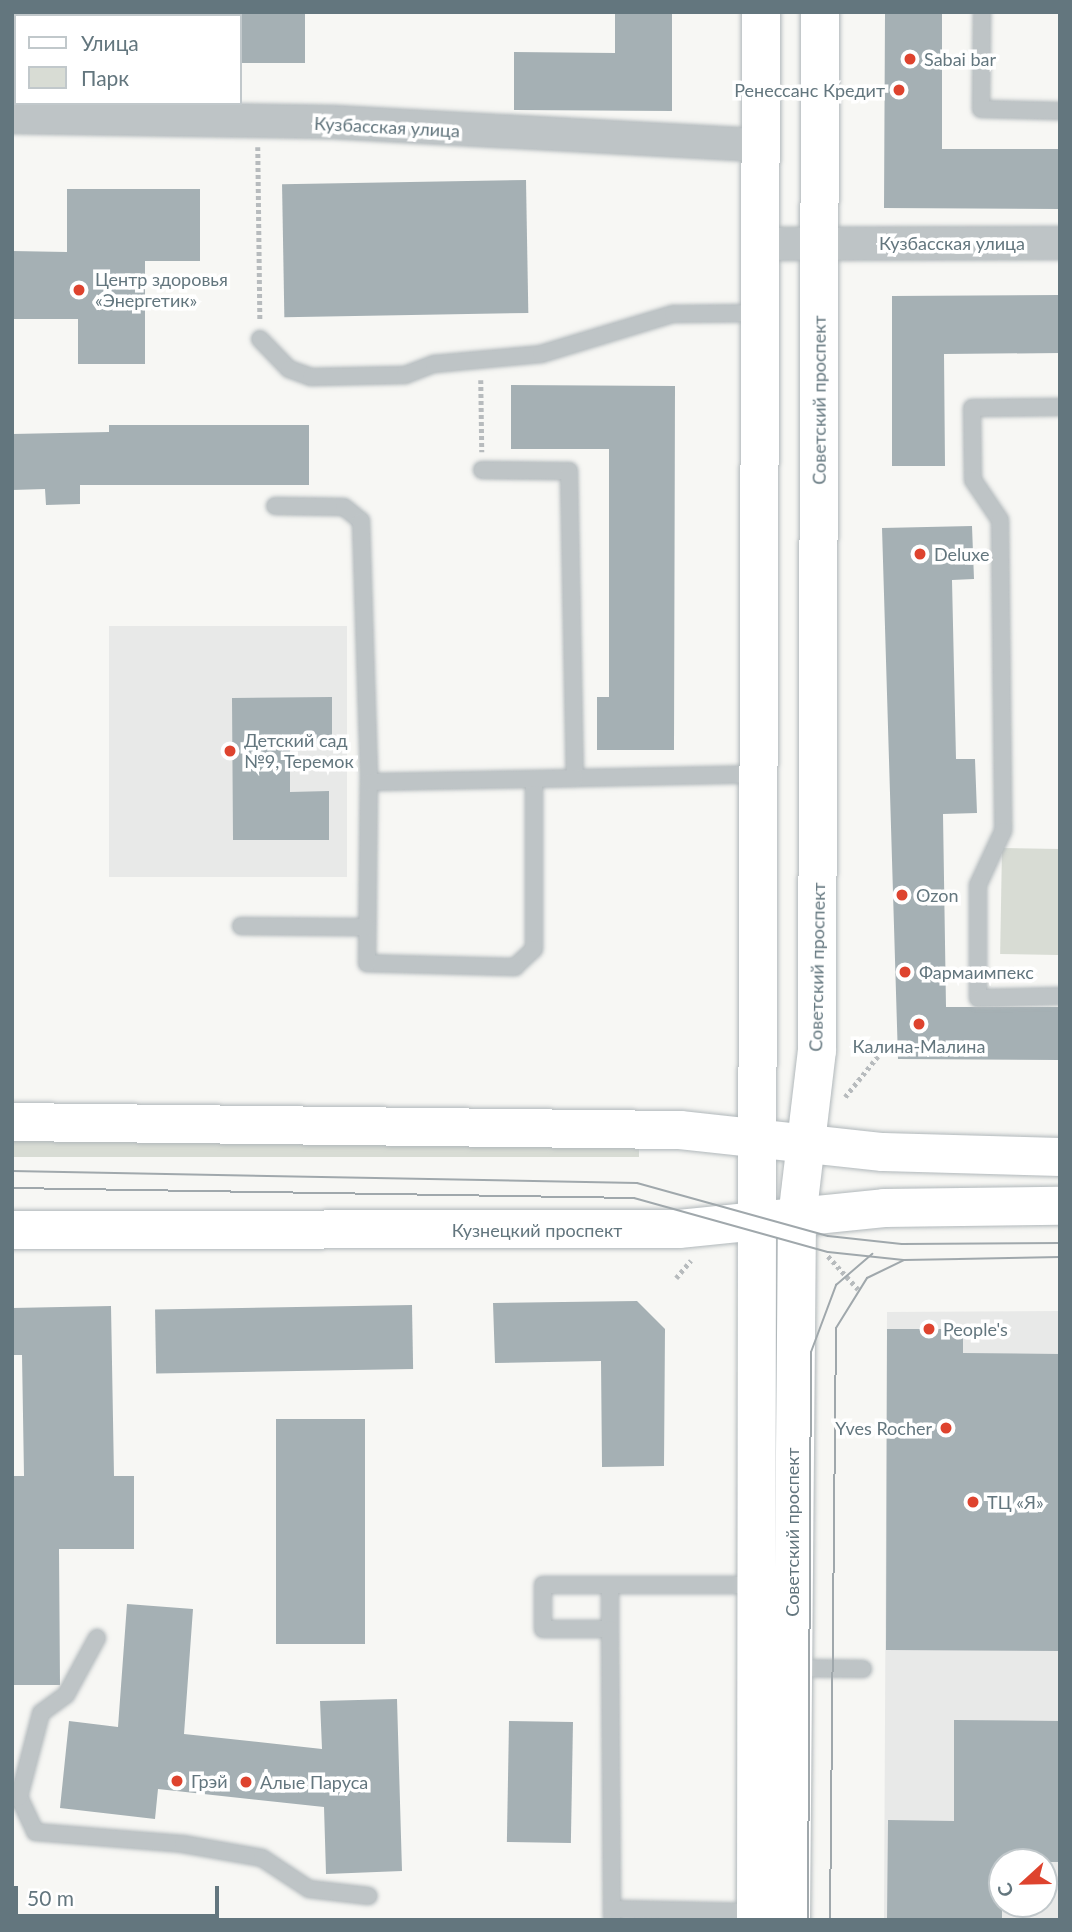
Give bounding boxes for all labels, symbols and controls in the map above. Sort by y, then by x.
legend [14,14,242,105]
text: Улица [81,30,139,55]
place label: Sabai bar [924,48,996,70]
marker: Sabai bar [902,51,918,67]
text: Парк [81,65,129,90]
place label: Ренессанс Кредит [734,79,885,101]
marker: Ренессанс Кредит [891,82,907,98]
street label: Кузбасская улица [314,112,460,142]
street label: Кузбасская улица [879,232,1025,254]
place label: Центр здоровья «Энергетик» [95,269,228,312]
marker: Центр здоровья «Энергетик» [69,280,89,300]
street label: Советский проспект [808,315,830,485]
place label: Deluxe [934,543,989,565]
marker: Deluxe [912,546,928,562]
place label: Детский сад №9, Теремок [244,730,354,772]
marker: Детский сад №9, Теремок [222,743,238,759]
street label: Советский проспект [805,882,829,1052]
place label: Ozon [916,884,958,906]
marker: Ozon [894,887,910,903]
place label: Фармаимпекс [919,961,1034,983]
marker: Фармаимпекс [897,964,913,980]
marker: Калина-Малина [911,1016,927,1032]
place label: Калина-Малина [853,1035,985,1057]
street label: Кузнецкий проспект [452,1219,622,1241]
place label: People's [943,1318,1008,1340]
marker: People's [921,1321,937,1337]
place label: Yves Rocher [835,1417,932,1439]
marker: Yves Rocher [938,1420,954,1436]
street label: Советский проспект [781,1447,803,1617]
place label: ТЦ «Я» [987,1491,1044,1513]
marker: ТЦ «Я» [965,1494,981,1510]
place label: Грэй [191,1770,228,1792]
place label: Алые Паруса [260,1771,368,1793]
marker: Грэй [169,1773,185,1789]
marker: Алые Паруса [238,1774,254,1790]
north arrow [988,1848,1058,1918]
scale bar [18,1872,222,1916]
text: С [992,1880,1018,1900]
text: 50 m [27,1885,74,1910]

